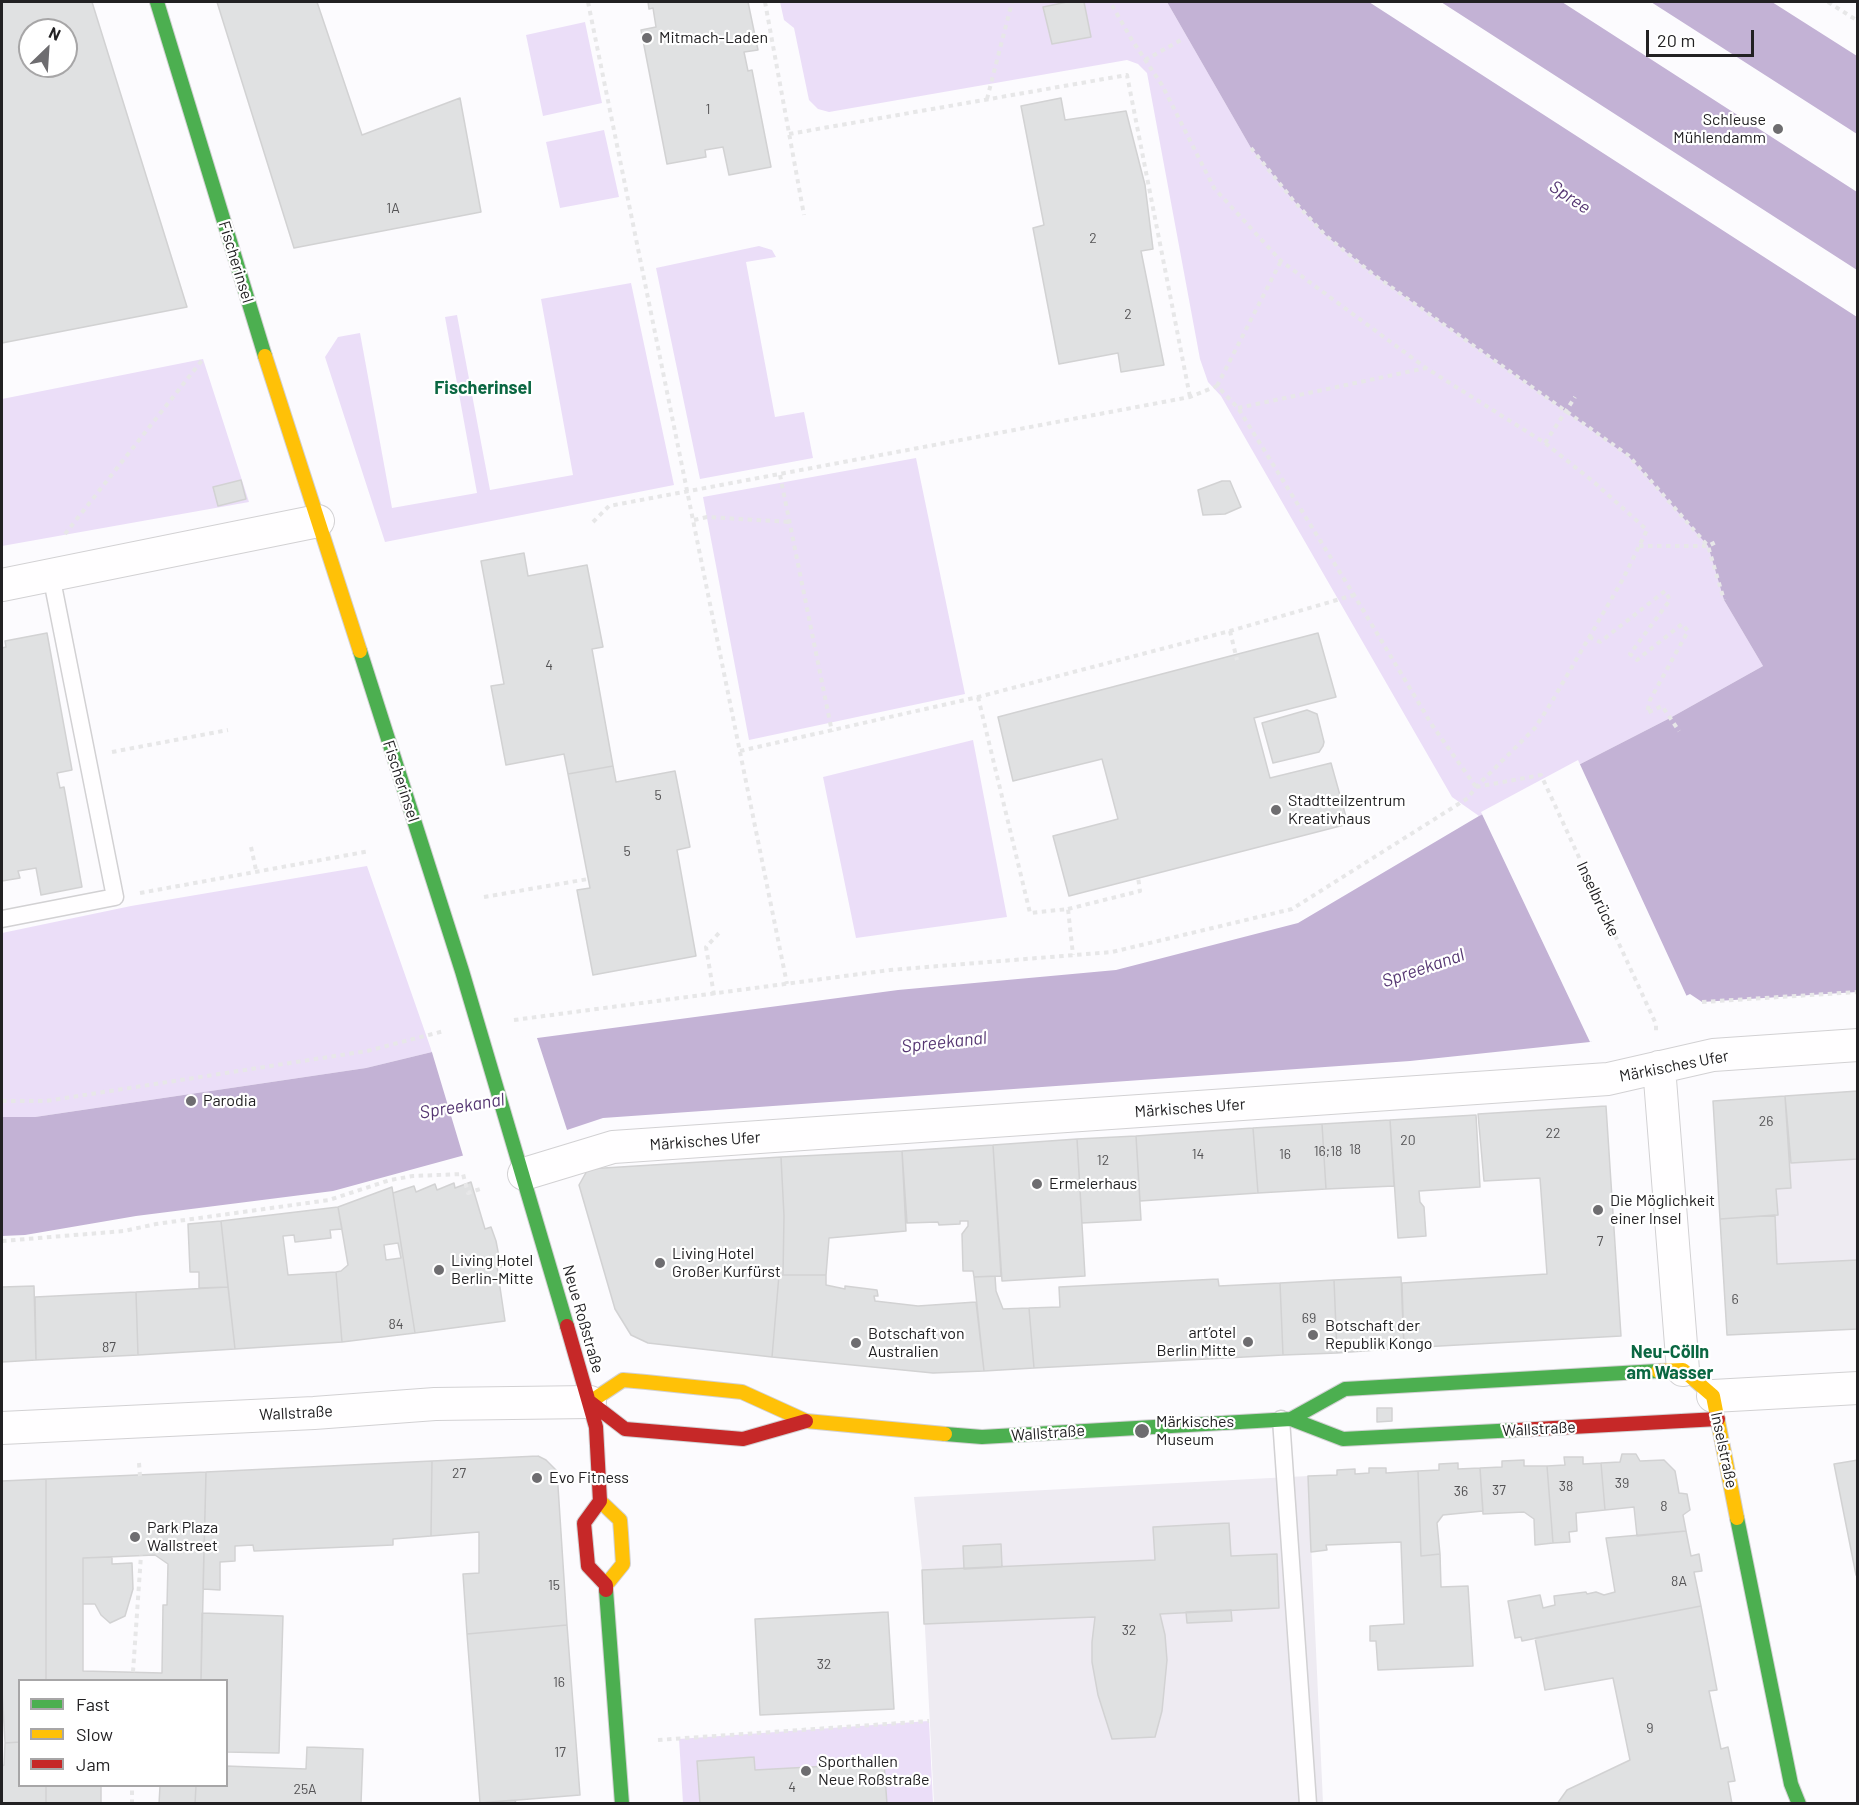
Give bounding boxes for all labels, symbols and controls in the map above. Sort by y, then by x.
north arrow [18,18,78,78]
scale bar [1649,18,1757,56]
text: N [46,22,64,44]
place label: Mitmach-Laden [659,28,768,48]
text: 20 m [1657,29,1695,51]
marker: Mitmach-Laden [640,31,654,45]
house number: 1 [706,101,710,117]
place label: Schleuse Mühlendamm [1673,110,1766,148]
marker: Schleuse Mühlendamm [1771,122,1785,136]
water label: Spree [1545,176,1595,218]
house number: 1A [386,200,400,216]
street label: Fischerinsel [214,219,258,305]
house number: 2 [1089,230,1097,246]
house number: 2 [1124,306,1132,322]
district label: Fischerinsel [434,377,532,399]
house number: 4 [545,657,553,673]
street label: Fischerinsel [379,738,423,824]
house number: 5 [654,787,662,803]
place label: Stadtteilzentrum Kreativhaus [1288,791,1406,829]
marker: Stadtteilzentrum Kreativhaus [1269,803,1283,817]
house number: 5 [623,843,631,859]
street label: Inselbrücke [1572,858,1624,940]
water label: Spreekanal [1379,944,1467,992]
water label: Spreekanal [900,1027,988,1057]
street label: Märkisches Ufer [1618,1046,1730,1086]
water label: Spreekanal [418,1089,506,1123]
place label: Parodia [203,1091,256,1111]
marker: Parodia [184,1094,198,1108]
street label: Märkisches Ufer [1134,1095,1246,1121]
house number: 26 [1759,1113,1773,1129]
house number: 22 [1545,1125,1561,1141]
street label: Märkisches Ufer [649,1128,761,1154]
house number: 20 [1400,1132,1416,1148]
house number: 18 [1349,1141,1361,1157]
house number: 16;18 [1314,1143,1342,1159]
house number: 14 [1192,1146,1204,1162]
house number: 16 [1279,1146,1291,1162]
house number: 12 [1097,1152,1109,1168]
place label: Ermelerhaus [1049,1174,1137,1194]
marker: Ermelerhaus [1030,1177,1044,1191]
place label: Die Möglichkeit einer Insel [1610,1191,1715,1229]
marker: Die Möglichkeit einer Insel [1591,1203,1605,1217]
house number: 7 [1597,1233,1603,1249]
place label: Living Hotel Großer Kurfürst [672,1244,781,1282]
place label: Living Hotel Berlin-Mitte [451,1251,533,1289]
marker: Living Hotel Großer Kurfürst [653,1256,667,1270]
marker: Living Hotel Berlin-Mitte [432,1263,446,1277]
street label: Neue Roßstraße [558,1263,608,1375]
house number: 6 [1731,1291,1739,1307]
house number: 69 [1302,1310,1316,1326]
house number: 84 [388,1316,404,1332]
place label: Botschaft der Republik Kongo [1325,1316,1433,1354]
place label: art’otel Berlin Mitte [1157,1323,1236,1361]
place label: Botschaft von Australien [868,1324,965,1362]
marker: Botschaft der Republik Kongo [1306,1328,1320,1342]
marker: art’otel Berlin Mitte [1241,1335,1255,1349]
marker: Botschaft von Australien [849,1336,863,1350]
house number: 87 [102,1339,116,1355]
district label: Neu-Cölln am Wasser [1626,1341,1714,1384]
street label: Wallstraße [259,1401,333,1425]
street label: Inselstraße [1707,1410,1741,1490]
place label: Märkisches Museum [1156,1412,1234,1450]
street label: Wallstraße [1502,1417,1576,1441]
street label: Wallstraße [1011,1421,1085,1445]
marker: Märkisches Museum [1133,1422,1151,1440]
house number: 27 [452,1465,466,1481]
place label: Evo Fitness [549,1468,629,1488]
marker: Evo Fitness [530,1471,544,1485]
house number: 39 [1615,1475,1629,1491]
house number: 38 [1559,1478,1573,1494]
house number: 37 [1492,1482,1506,1498]
house number: 36 [1454,1483,1468,1499]
house number: 8 [1660,1498,1668,1514]
place label: Park Plaza Wallstreet [147,1518,218,1556]
marker: Park Plaza Wallstreet [128,1530,142,1544]
house number: 8A [1671,1573,1687,1589]
house number: 15 [548,1577,560,1593]
house number: 32 [1122,1622,1136,1638]
house number: 32 [817,1656,831,1672]
house number: 16 [553,1674,565,1690]
legend [18,1679,228,1787]
text: Fast [76,1693,110,1715]
house number: 9 [1646,1720,1654,1736]
text: Slow [76,1723,113,1745]
house number: 17 [554,1744,566,1760]
place label: Sporthallen Neue Roßstraße [818,1752,930,1790]
text: Jam [76,1753,110,1775]
marker: Sporthallen Neue Roßstraße [799,1764,813,1778]
house number: 4 [788,1779,796,1795]
house number: 25A [293,1781,317,1797]

